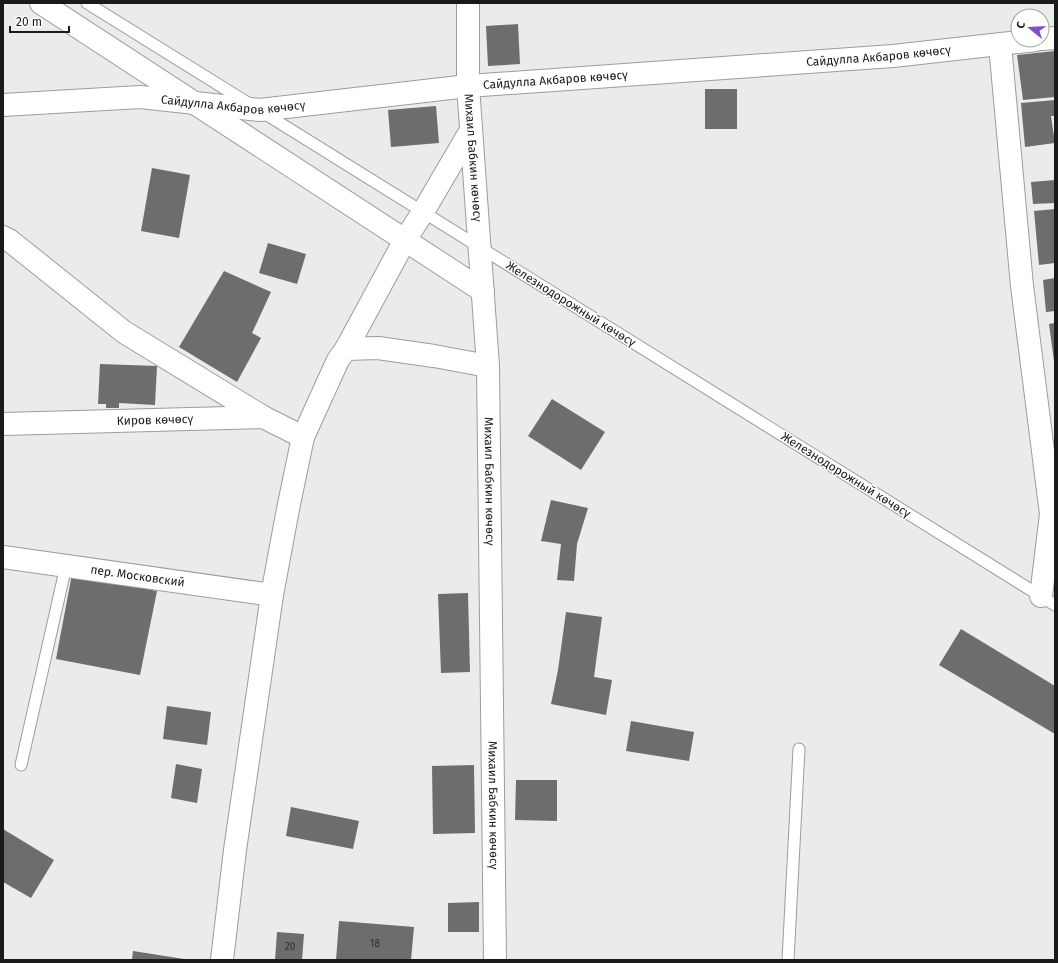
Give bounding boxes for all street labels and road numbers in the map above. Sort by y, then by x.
street label: Сайдулла Акбаров көчөсү [806,43,952,69]
street label: Сайдулла Акбаров көчөсү [482,68,629,92]
street label: Сайдулла Акбаров көчөсү [160,92,306,117]
street label: Михаил Бабкин көчөсү [462,93,485,223]
street label: Железнодорожный көчөсү [504,258,639,350]
street label: Киров көчөсү [116,412,194,428]
street label: Михаил Бабкин көчөсү [482,417,497,546]
street label: Железнодорожный көчөсү [779,429,914,521]
street label: пер. Московский [90,562,186,590]
street label: Михаил Бабкин көчөсү [485,741,501,870]

